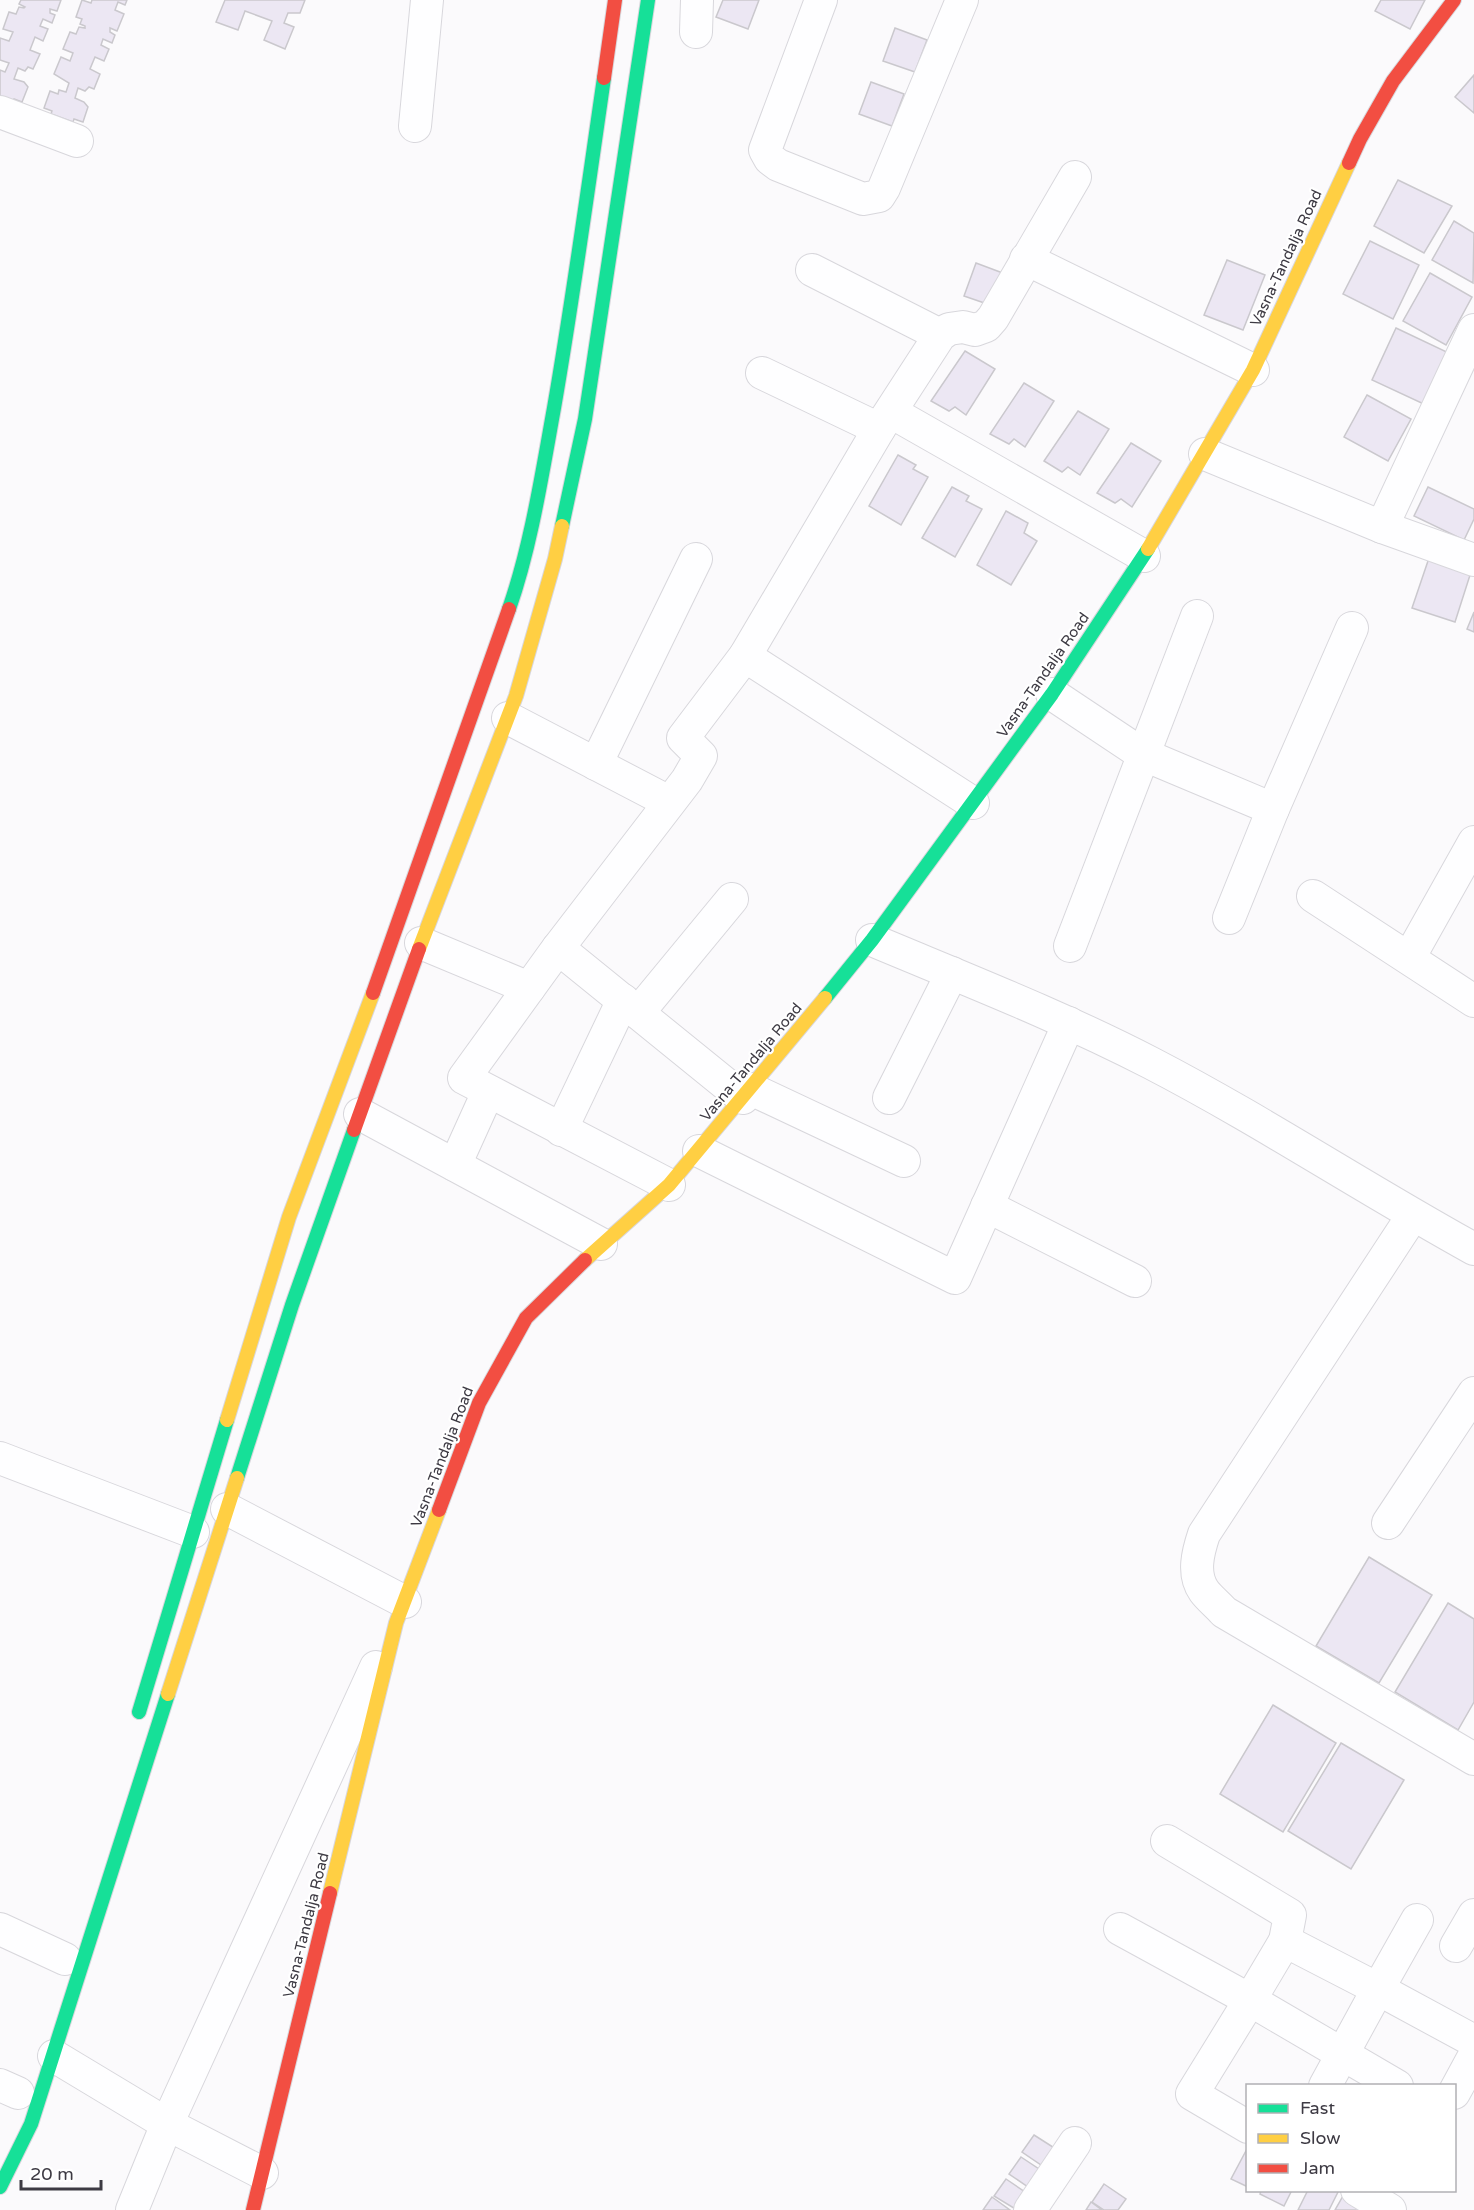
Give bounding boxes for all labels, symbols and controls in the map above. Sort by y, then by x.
street label: Vasna-Tandalja Road [1246,187,1326,329]
street label: Vasna-Tandalja Road [993,609,1093,741]
street label: Vasna-Tandalja Road [696,999,806,1125]
street label: Vasna-Tandalja Road [407,1384,477,1530]
street label: Vasna-Tandalja Road [279,1851,333,1999]
legend [1246,2084,1456,2192]
text: Fast [1300,2097,1335,2119]
text: Slow [1300,2127,1341,2149]
scale bar [21,2153,100,2191]
text: Jam [1300,2157,1335,2179]
text: 20 m [30,2163,74,2185]

